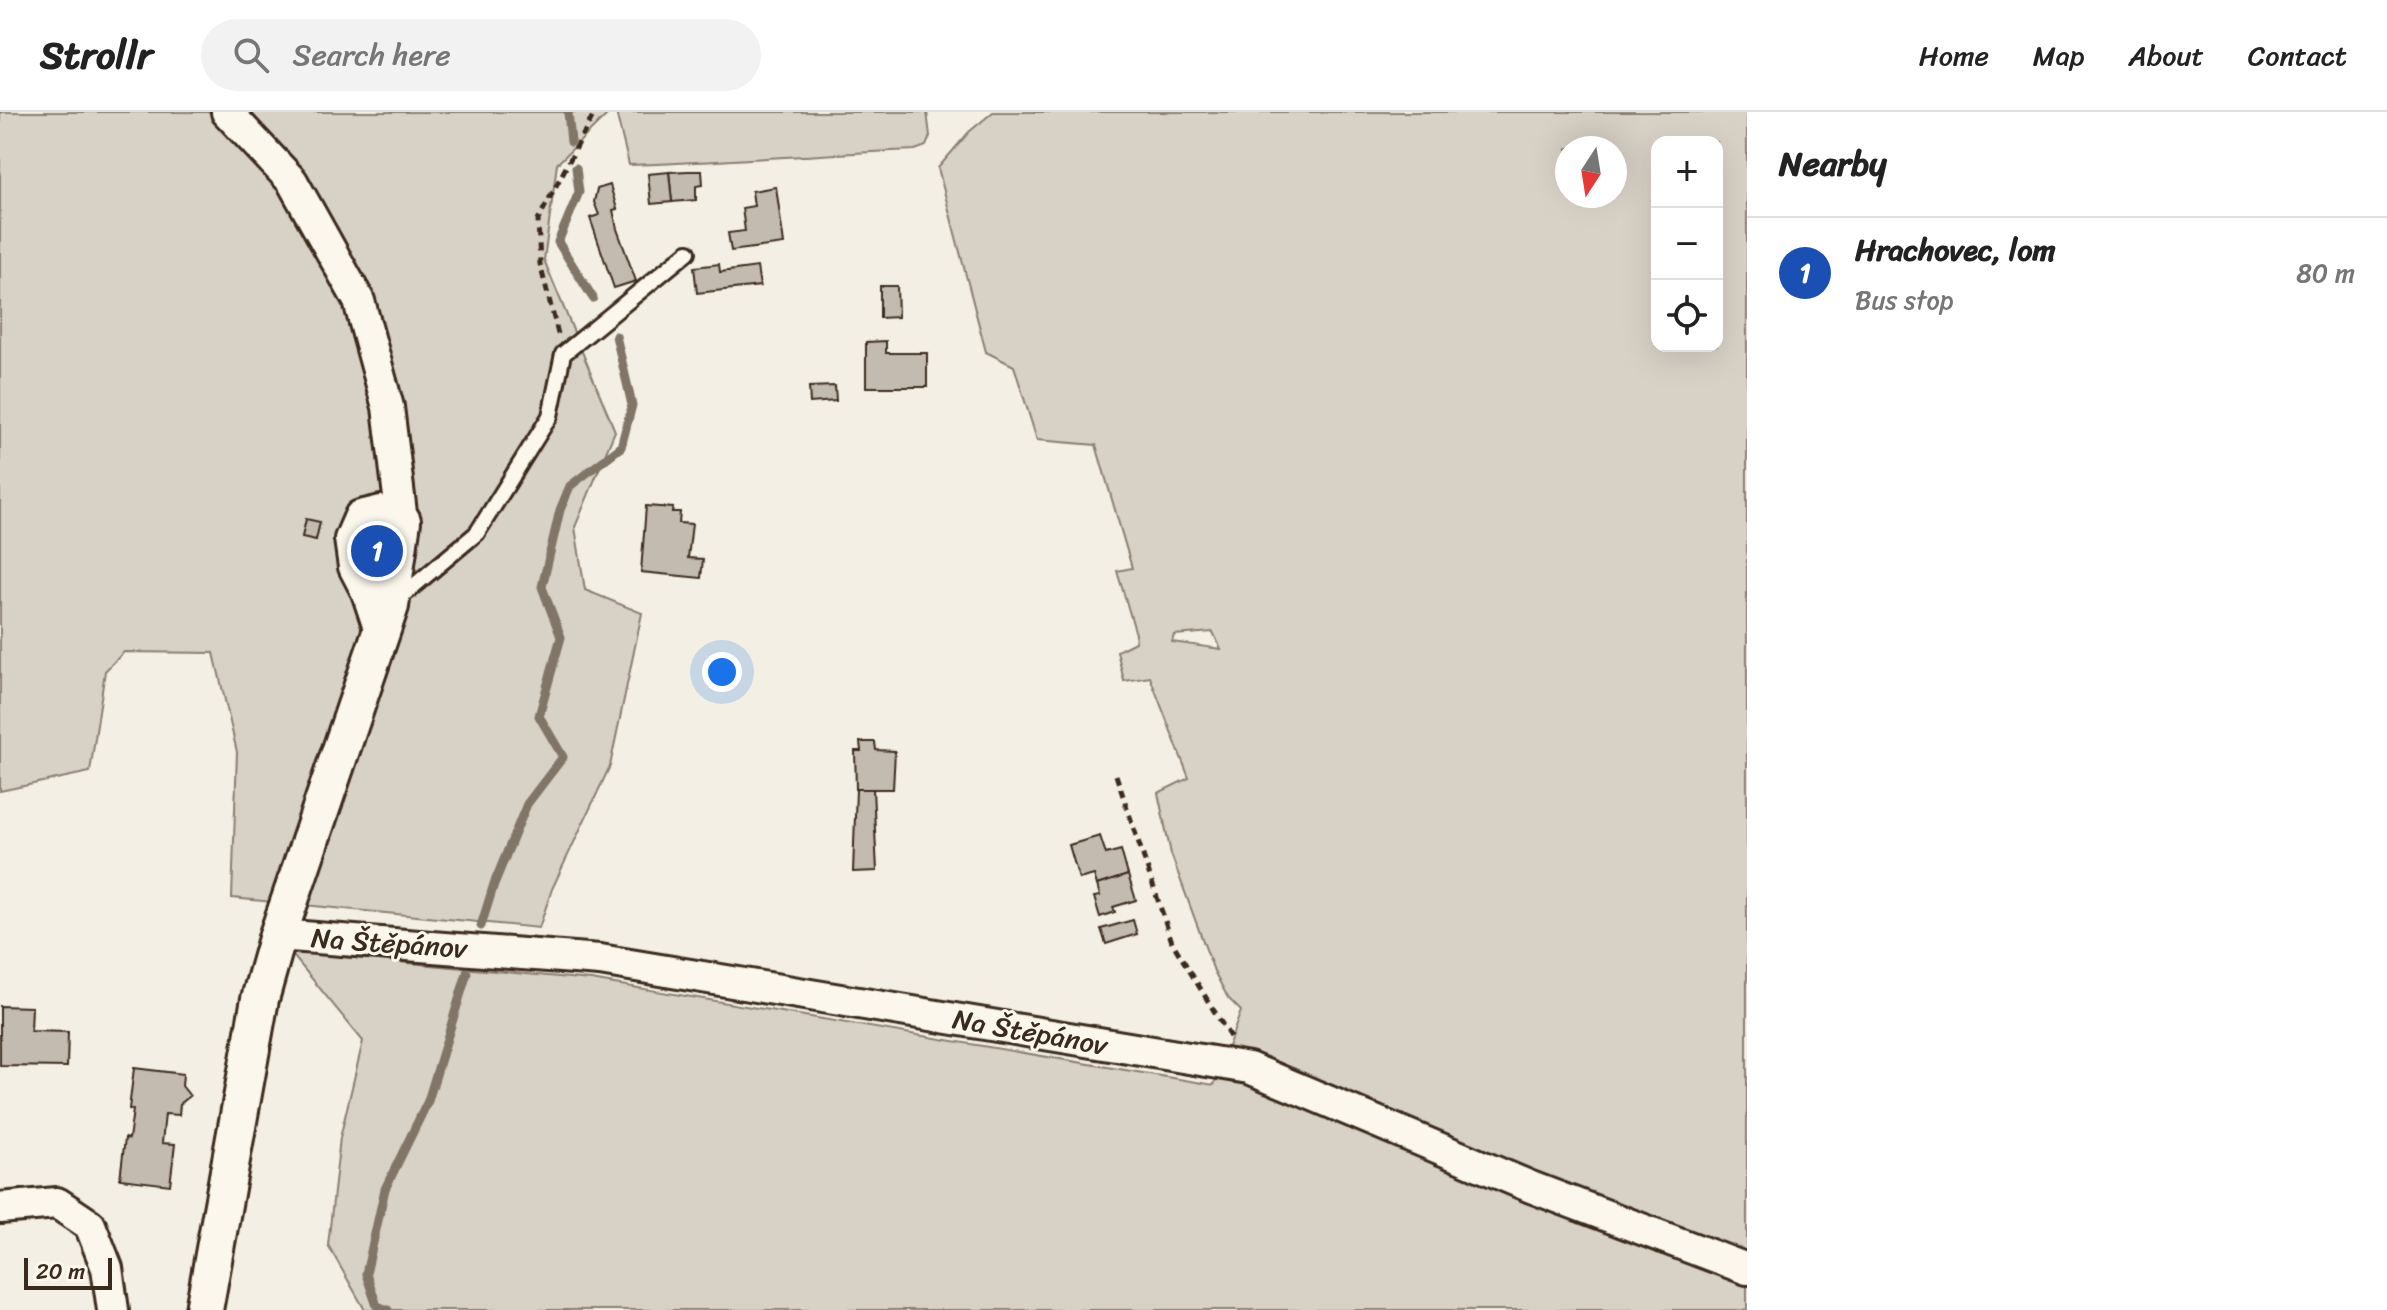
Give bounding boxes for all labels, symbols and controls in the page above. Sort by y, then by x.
search box [201,19,761,91]
text: Strollr [40,22,153,89]
text: Search here [293,28,451,82]
text: Home [1919,31,1989,80]
text: Map [2033,31,2084,80]
text: About [2128,31,2204,80]
text: Contact [2248,31,2347,80]
icon: search [229,33,273,77]
text: Nearby [1779,134,1887,194]
north arrow [1555,136,1627,208]
map controls [1651,136,1723,352]
button: + [1651,136,1723,208]
button: − [1651,208,1723,280]
text: Hrachovec, lom [1855,223,2056,277]
text: 1 [1799,250,1811,296]
text: 80 m [2296,250,2355,296]
text: Bus stop [1855,277,1953,323]
button: locate [1651,280,1723,352]
pin: 1 [351,521,403,581]
your location [702,652,742,692]
street label: Na Štěpánov [309,913,471,973]
street label: Na Štěpánov [949,994,1113,1070]
text: 20 m [36,1252,85,1291]
scale bar [24,1254,112,1290]

